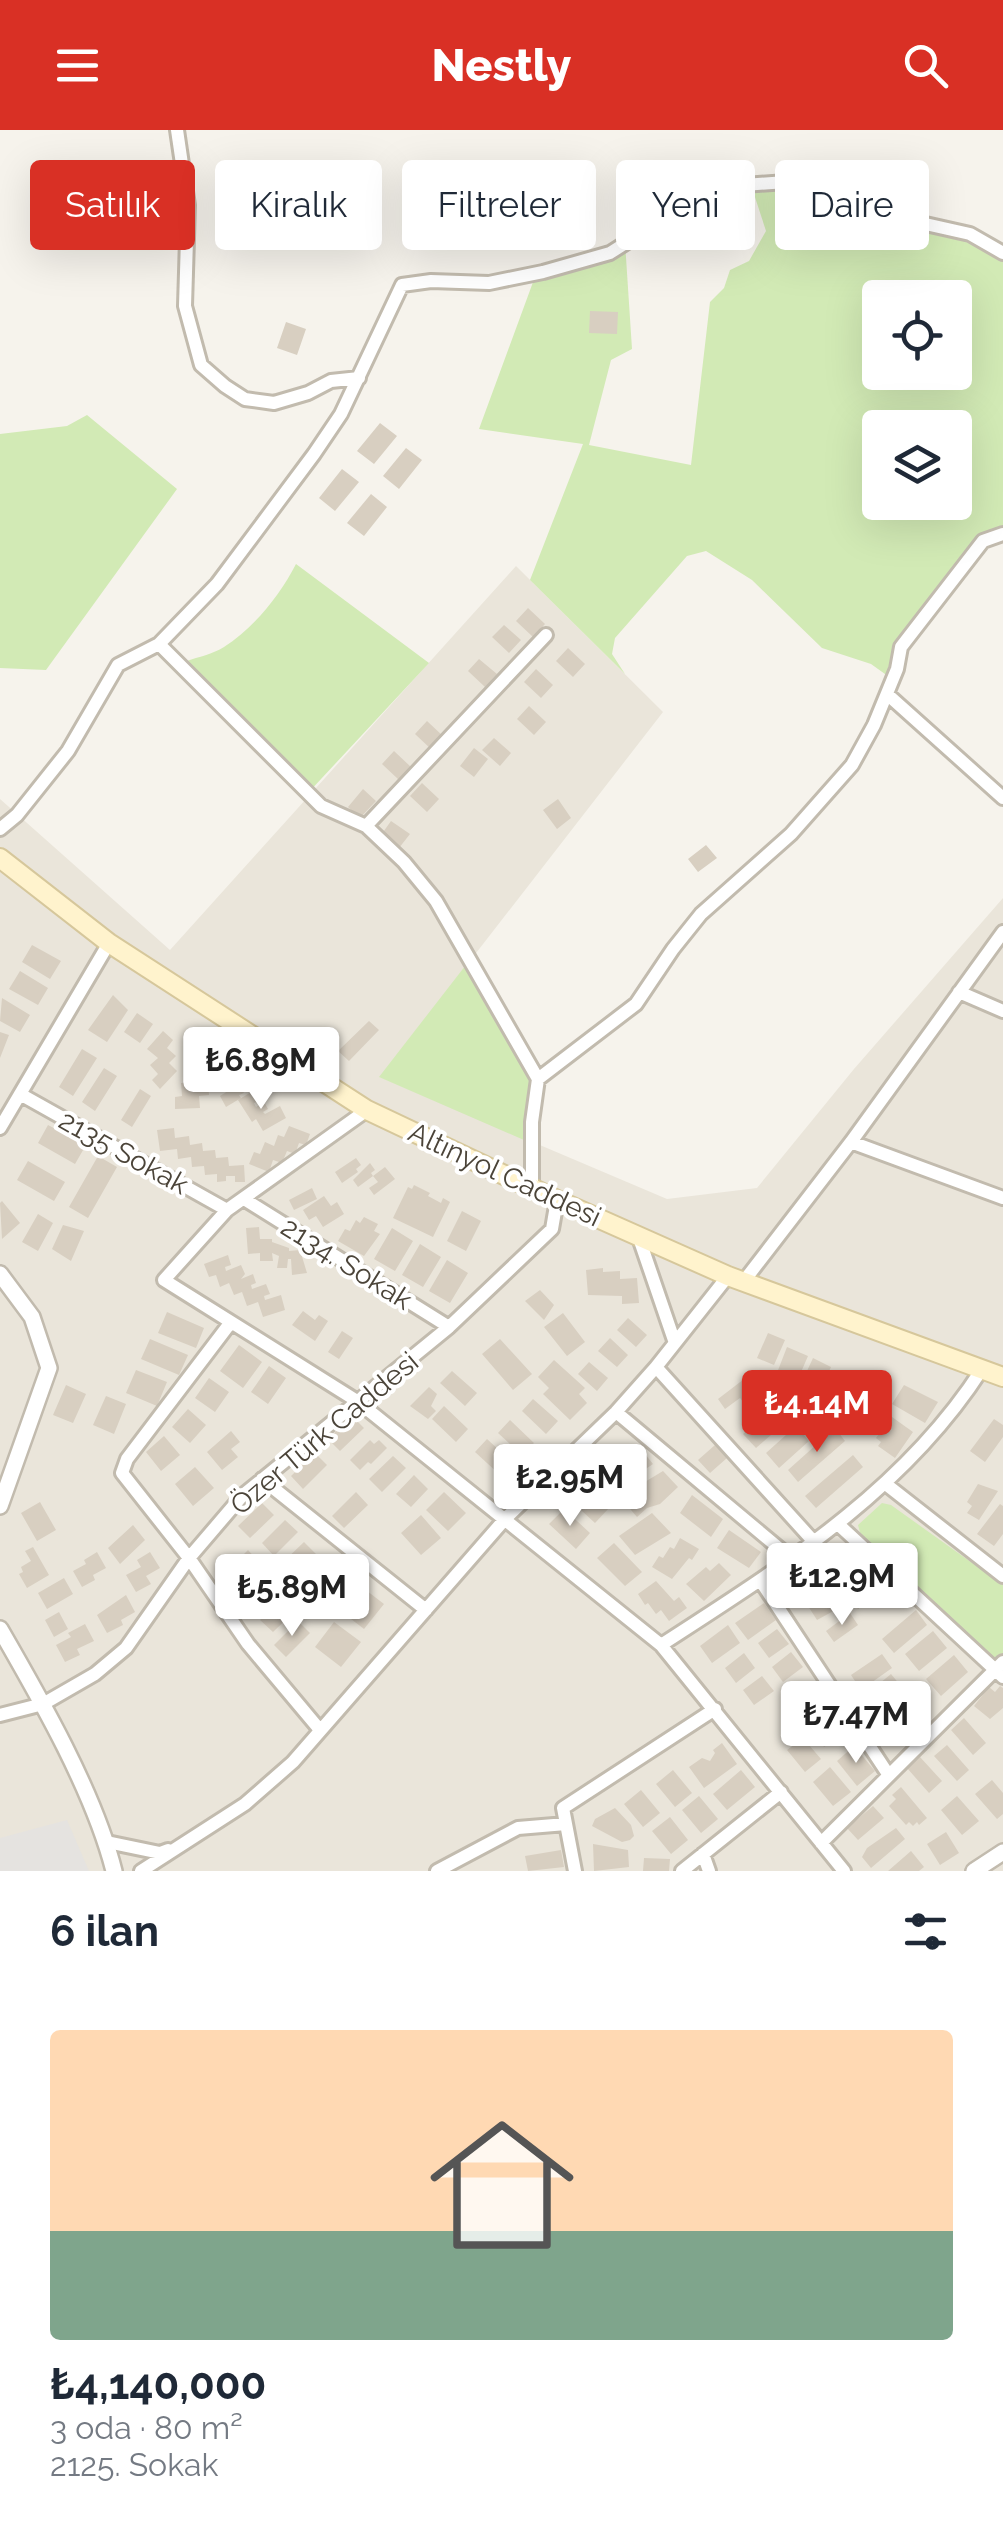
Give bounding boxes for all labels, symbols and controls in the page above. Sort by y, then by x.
icon: menu [50,38,105,93]
icon: search [898,38,953,93]
text: Nestly [432,39,571,92]
chip: Satılık [30,160,195,250]
chip: Kiralık [215,160,382,250]
chip: Filtreler [402,160,596,250]
chip: Yeni [616,160,755,250]
chip: Daire [775,160,929,250]
map controls [862,280,972,520]
button: locate [862,280,972,390]
button: layers [862,410,972,520]
pin: ₺6.89M [180,1027,342,1112]
text: ₺6.89M [205,1041,317,1078]
street label: 2135 Sokak [53,1103,194,1201]
street label: Altınyol Caddesi [403,1115,606,1233]
street label: 2134. Sokak [275,1210,418,1317]
street label: Özer Türk Caddesi [224,1345,425,1522]
pin: ₺4.14M [736,1370,898,1455]
text: ₺4.14M [764,1384,870,1421]
pin: ₺2.95M [489,1444,651,1529]
text: ₺2.95M [516,1458,624,1495]
pin: ₺12.9M [761,1543,923,1628]
pin: ₺5.89M [211,1554,373,1639]
text: ₺12.9M [789,1557,895,1594]
text: ₺5.89M [237,1568,347,1605]
pin: ₺7.47M [775,1681,937,1766]
text: ₺7.47M [803,1695,909,1732]
icon: filters [898,1904,953,1959]
text: 6 ilan [50,1907,159,1956]
icon: home [412,2095,592,2275]
text: ₺4,140,000 [50,2360,266,2409]
text: 3 oda · 80 m² [50,2409,243,2446]
text: 2125. Sokak [50,2446,218,2483]

